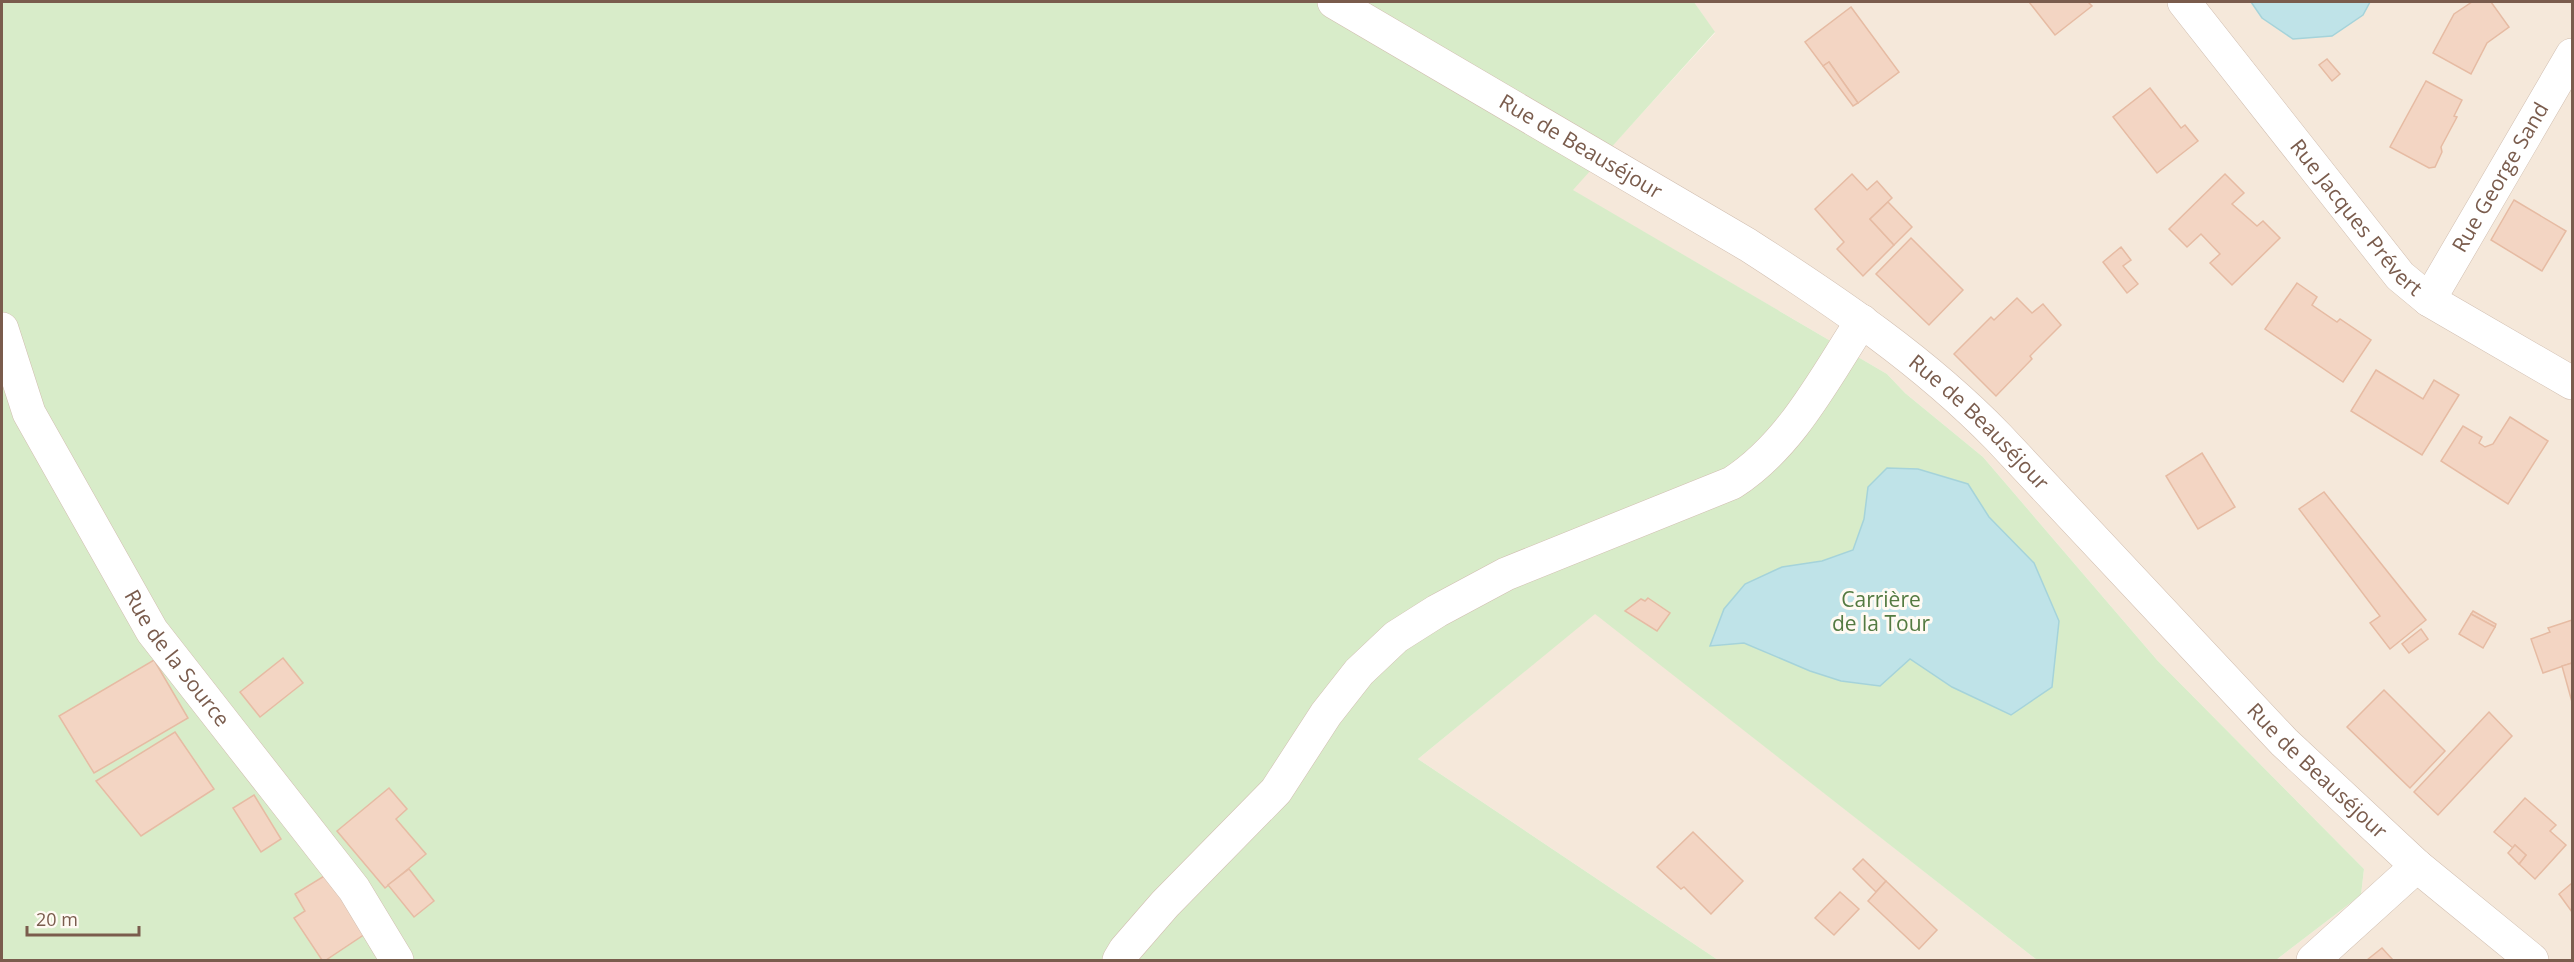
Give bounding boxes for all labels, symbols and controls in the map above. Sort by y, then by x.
street label: Rue de Beauséjour [1495,87,1668,205]
street label: Rue George Sand [2445,97,2554,257]
street label: Rue Jacques Prévert [2284,133,2428,302]
street label: Rue de Beauséjour [1903,348,2056,496]
street label: Rue de la Source [118,584,237,732]
park label: Carrière de la Tour [1832,585,1931,637]
street label: Rue de Beauséjour [2241,697,2394,845]
scale bar [27,899,140,937]
text: 20 m [36,907,78,931]

